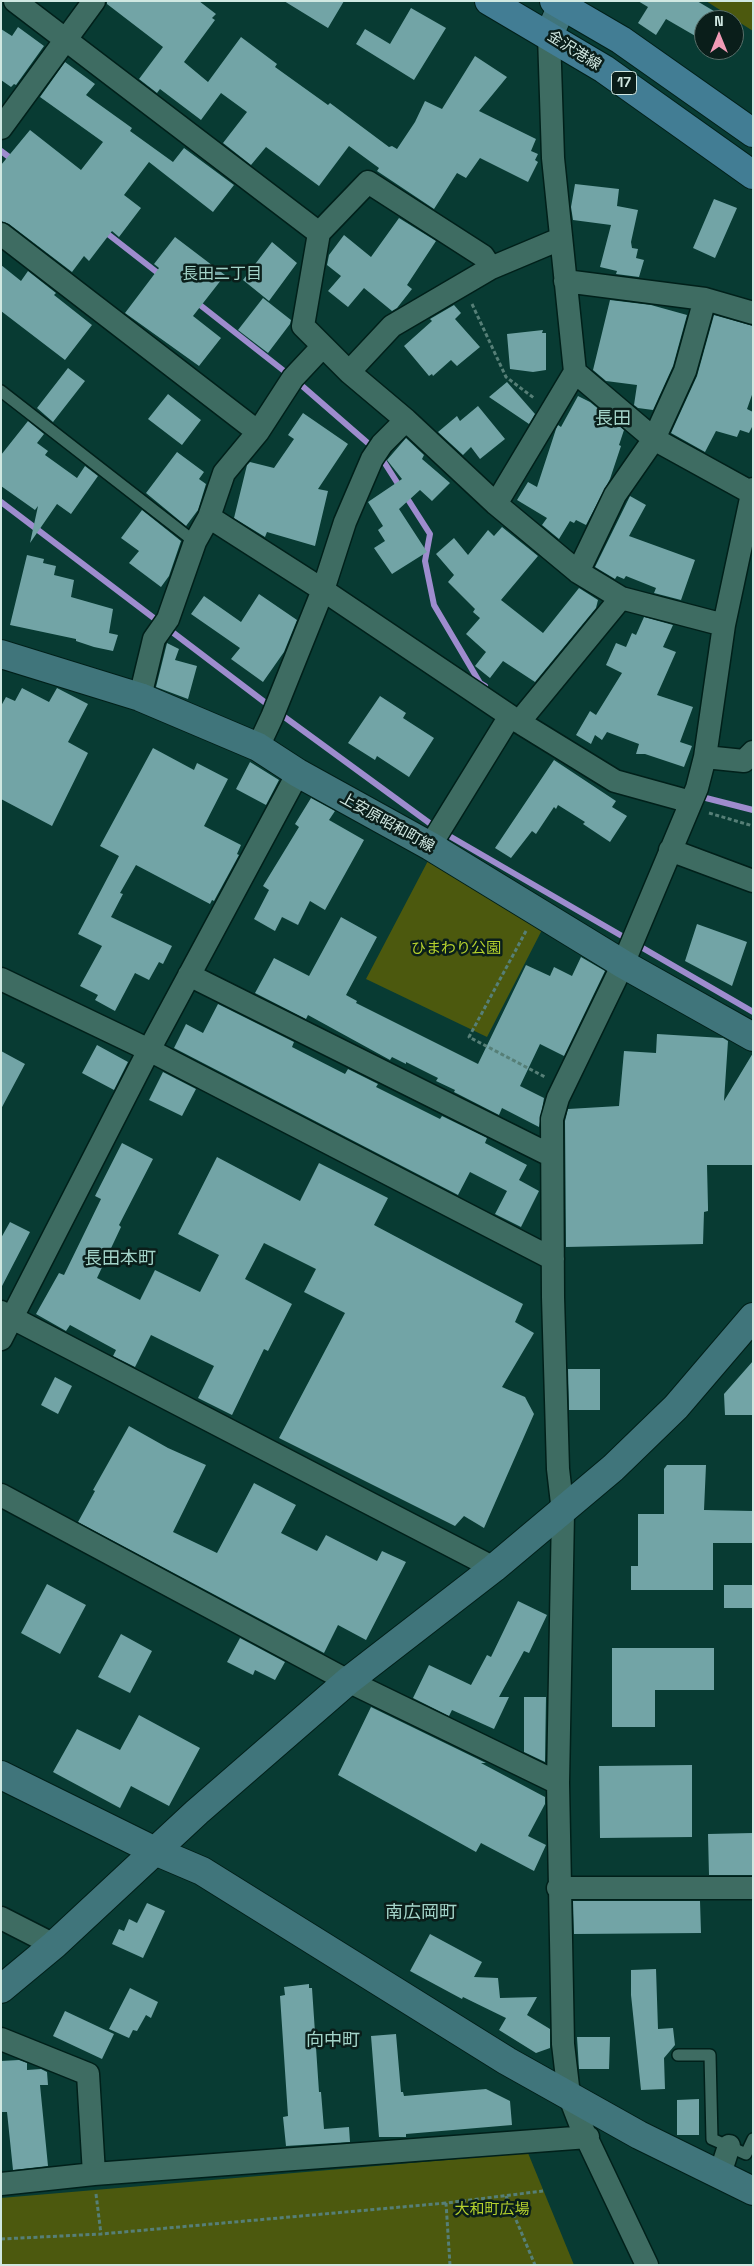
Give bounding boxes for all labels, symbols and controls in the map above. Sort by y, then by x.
north arrow [694,10,744,60]
text: N [714,12,724,30]
street label: 金沢港線 [544,27,604,75]
road number: 17 [612,72,636,95]
district label: 長田二丁目 [182,265,262,285]
district label: 長田 [595,408,631,430]
street label: 上安原昭和町線 [337,790,437,856]
park label: ひまわり公園 [411,940,501,958]
district label: 長田本町 [84,1248,156,1270]
district label: 南広岡町 [385,1902,457,1924]
district label: 向中町 [306,2030,360,2052]
park label: 大和町広場 [455,2201,529,2219]

